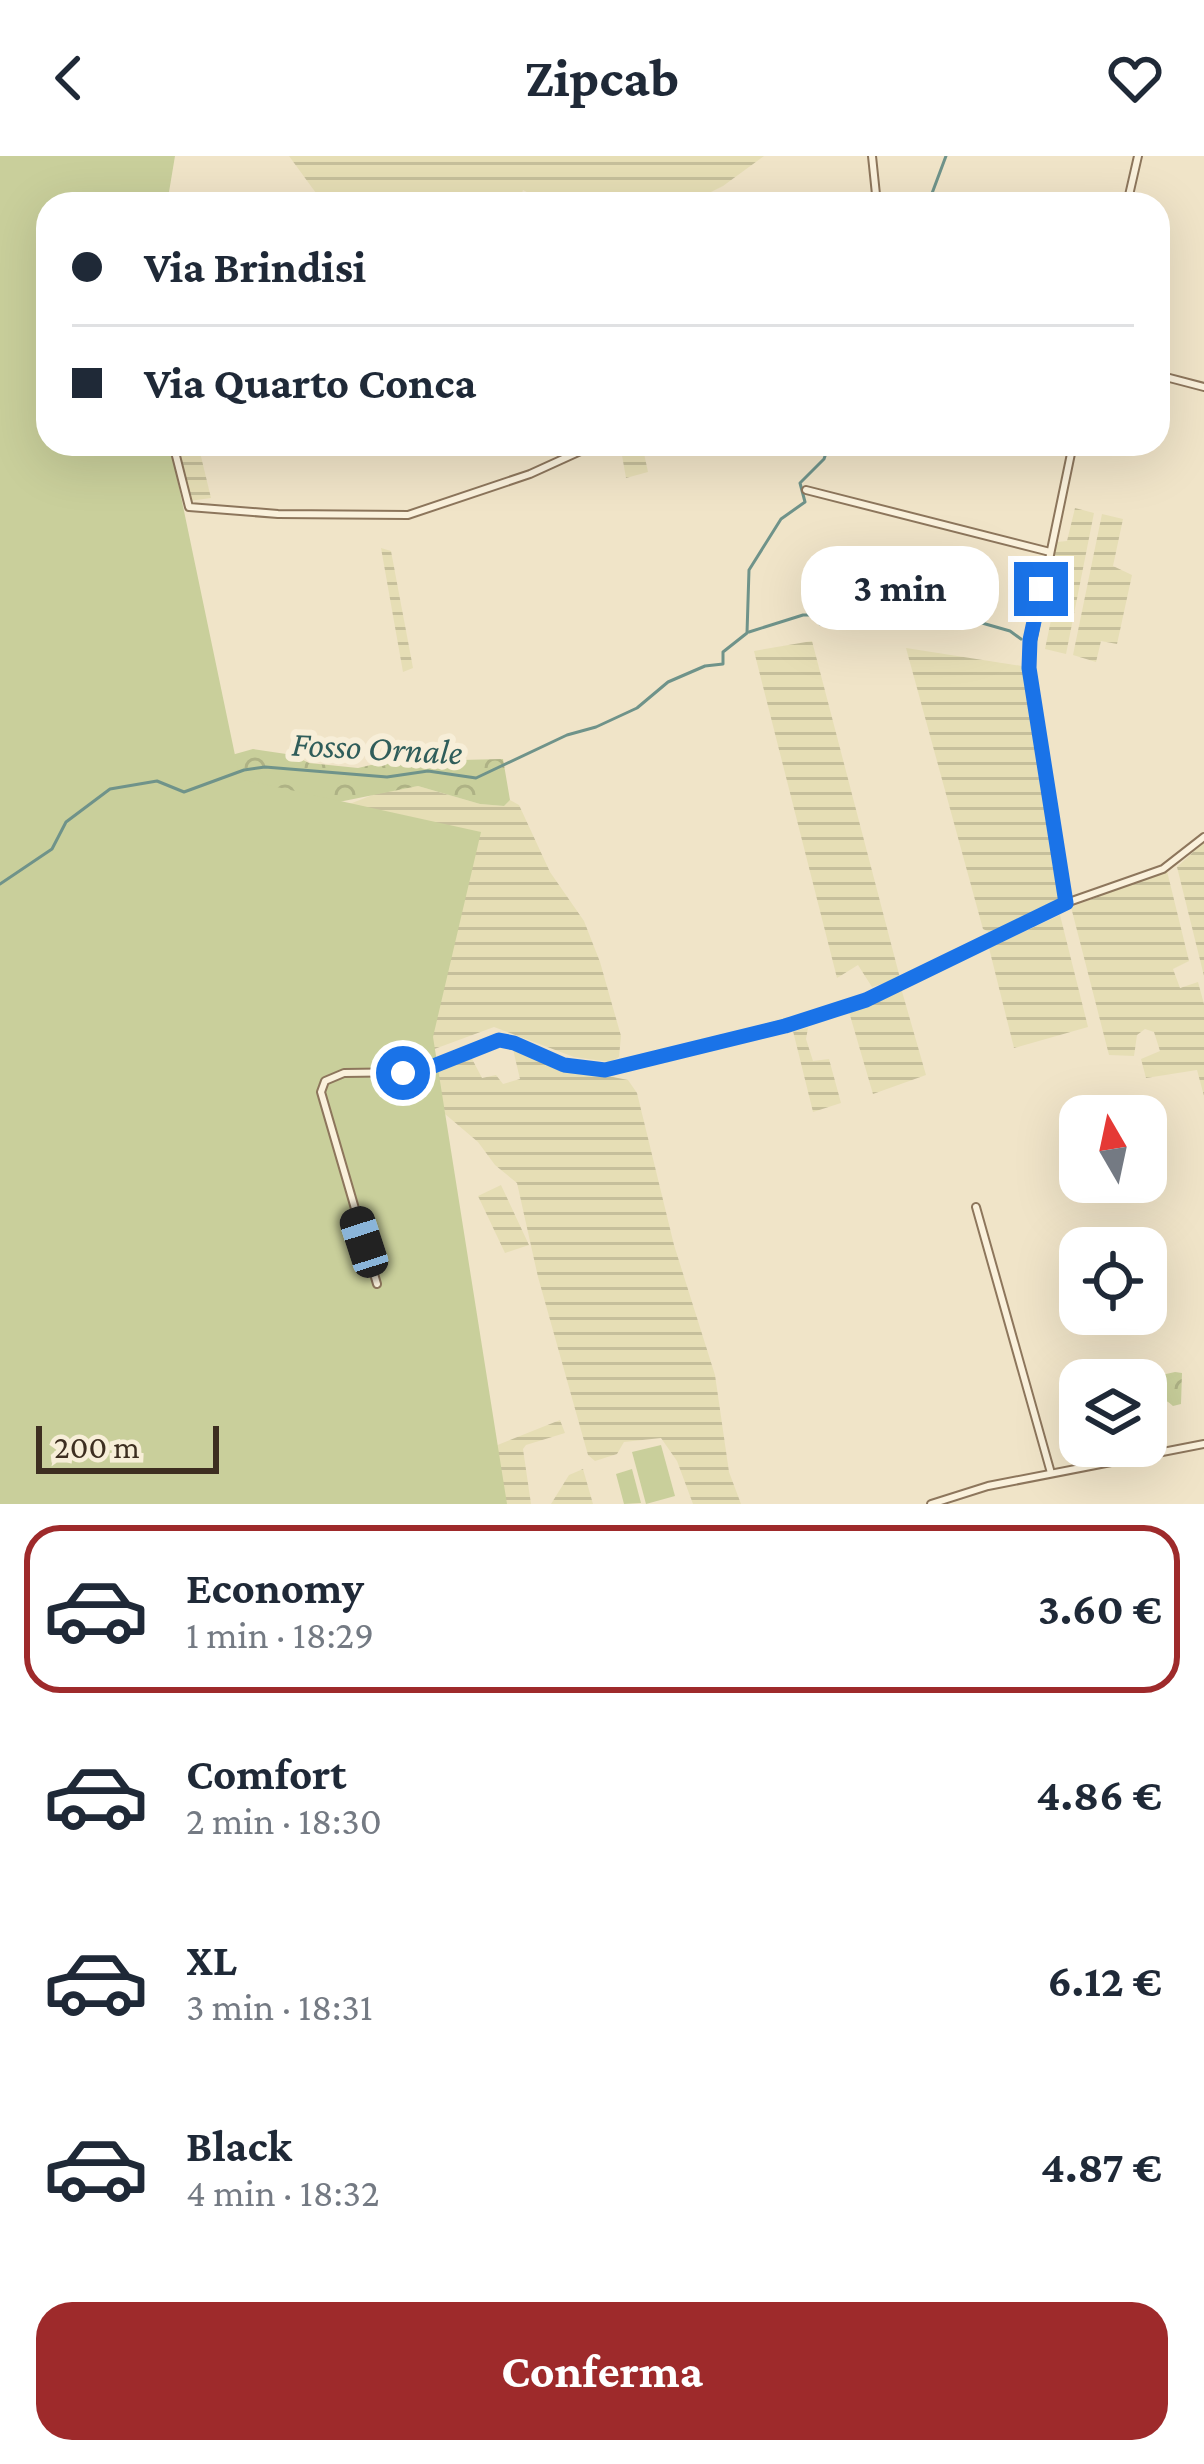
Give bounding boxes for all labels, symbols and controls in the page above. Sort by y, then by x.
icon: back [36,45,102,111]
icon: heart [1102,45,1168,111]
text: Zipcab [525,48,679,108]
text: Via Brindisi [144,242,366,292]
text: Via Quarto Conca [144,358,476,408]
callout: 3 min [801,547,999,631]
route end [1014,562,1068,616]
text: 3 min [853,566,947,609]
water label: Fosso Ornale [291,724,464,772]
route start [376,1046,430,1100]
north arrow [1059,1095,1167,1203]
map controls [1059,1095,1167,1467]
car [336,1202,392,1282]
button: locate [1059,1227,1167,1335]
button: layers [1059,1359,1167,1467]
scale bar [36,1420,219,1473]
text: 200 m [54,1428,140,1465]
icon: car [42,1555,150,1663]
text: Economy [186,1563,364,1613]
text: 3.60 € [1038,1584,1162,1634]
text: 1 min · 18:29 [186,1613,374,1656]
icon: car [42,1741,150,1849]
text: Comfort [186,1749,347,1799]
text: 4.86 € [1036,1770,1162,1820]
text: 2 min · 18:30 [186,1799,382,1842]
icon: car [42,1927,150,2035]
text: XL [186,1935,237,1985]
text: 6.12 € [1047,1956,1162,2006]
text: 3 min · 18:31 [186,1985,373,2028]
icon: car [42,2113,150,2221]
text: Black [186,2121,292,2171]
text: 4.87 € [1041,2142,1162,2192]
text: 4 min · 18:32 [186,2171,379,2214]
button: Conferma [36,2302,1168,2440]

